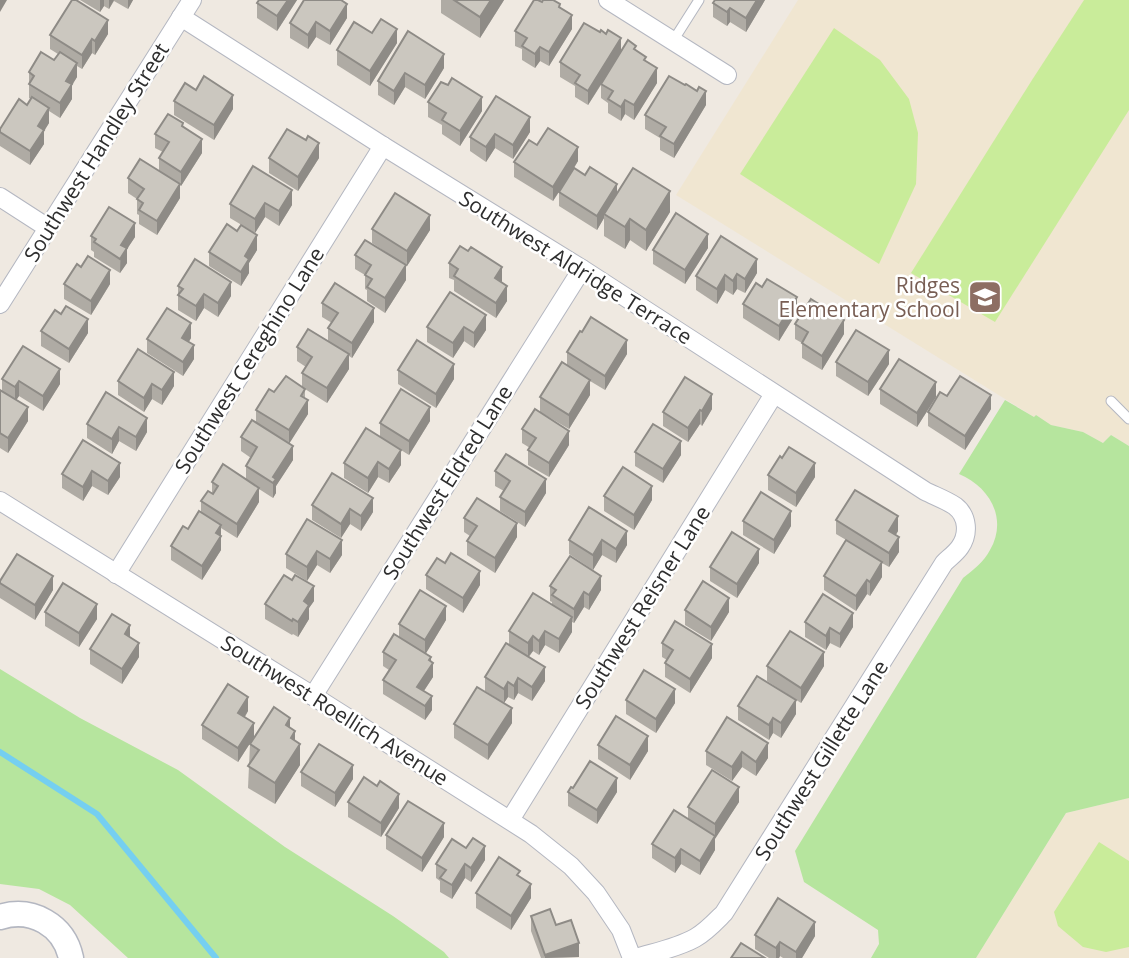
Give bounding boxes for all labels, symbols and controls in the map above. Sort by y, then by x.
street label: Southwest Handley Street [17,37,175,267]
street label: Southwest Aldridge Terrace [454,184,698,350]
street label: Southwest Cereghino Lane [168,242,330,478]
place label: Ridges Elementary School [778,271,960,323]
school or university icon: Ridges Elementary School [966,278,1004,316]
street label: Southwest Eldred Lane [376,380,518,584]
street label: Southwest Reisner Lane [568,500,716,714]
street label: Southwest Roellich Avenue [216,628,454,792]
street label: Southwest Gillette Lane [748,655,894,865]

